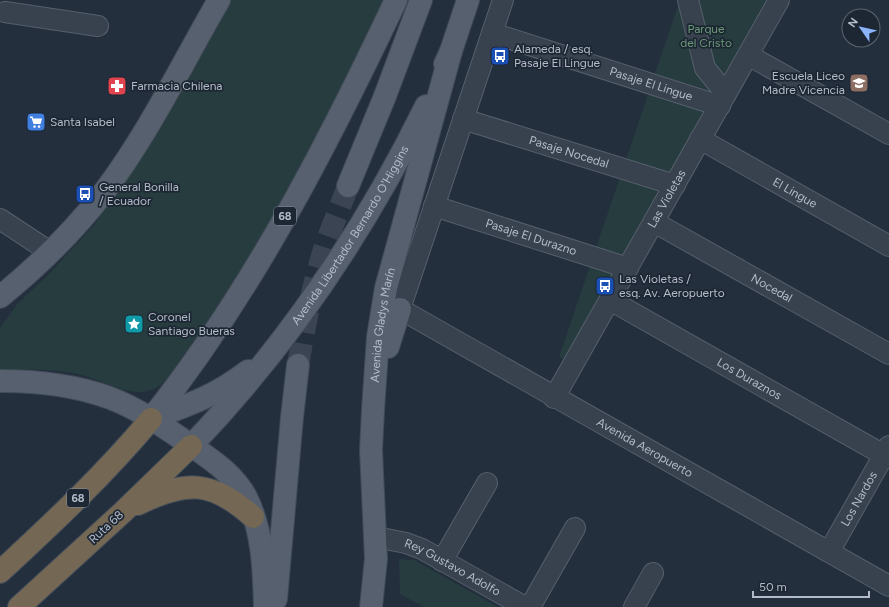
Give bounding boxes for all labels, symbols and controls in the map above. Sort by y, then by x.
north arrow [841,8,881,48]
text: N [845,16,861,30]
park label: Parque del Cristo [680,22,732,50]
place label: Alameda / esq. Pasaje El Lingue [514,42,601,70]
bus stop icon: Alameda / esq. Pasaje El Lingue [489,45,511,67]
street label: Pasaje El Lingue [608,64,695,104]
place label: Escuela Liceo Madre Vicencia [762,69,845,97]
school or university icon: Escuela Liceo Madre Vicencia [848,72,870,94]
pharmacy icon: Farmacia Chilena [106,75,128,97]
place label: Farmacia Chilena [131,79,222,93]
supermarket icon: Santa Isabel [25,111,47,133]
place label: Santa Isabel [50,115,115,129]
street label: Pasaje Nocedal [527,133,610,171]
street label: Avenida Libertador Bernardo O'Higgins [289,143,412,328]
street label: Las Violetas [645,167,689,230]
street label: El Lingue [770,175,820,211]
place label: General Bonilla / Ecuador [99,180,179,208]
bus stop icon: General Bonilla / Ecuador [74,183,96,205]
road number: 68 [274,207,296,225]
street label: Pasaje El Durazno [484,216,579,258]
street label: Avenida Gladys Marín [368,266,398,383]
street label: Nocedal [749,271,795,305]
place label: Las Violetas / esq. Av. Aeropuerto [619,272,725,300]
bus stop icon: Las Violetas / esq. Av. Aeropuerto [594,275,616,297]
place label: Coronel Santiago Bueras [148,310,235,338]
place icon: Coronel Santiago Bueras [123,313,145,335]
street label: Los Duraznos [714,355,784,403]
street label: Avenida Aeropuerto [594,415,695,480]
street label: Los Nardos [838,469,880,529]
road number: 68 [67,489,89,507]
street label: Ruta 68 [86,508,126,546]
street label: Rey Gustavo Adolfo [402,536,503,599]
scale bar [753,573,869,599]
text: 50 m [759,580,787,594]

